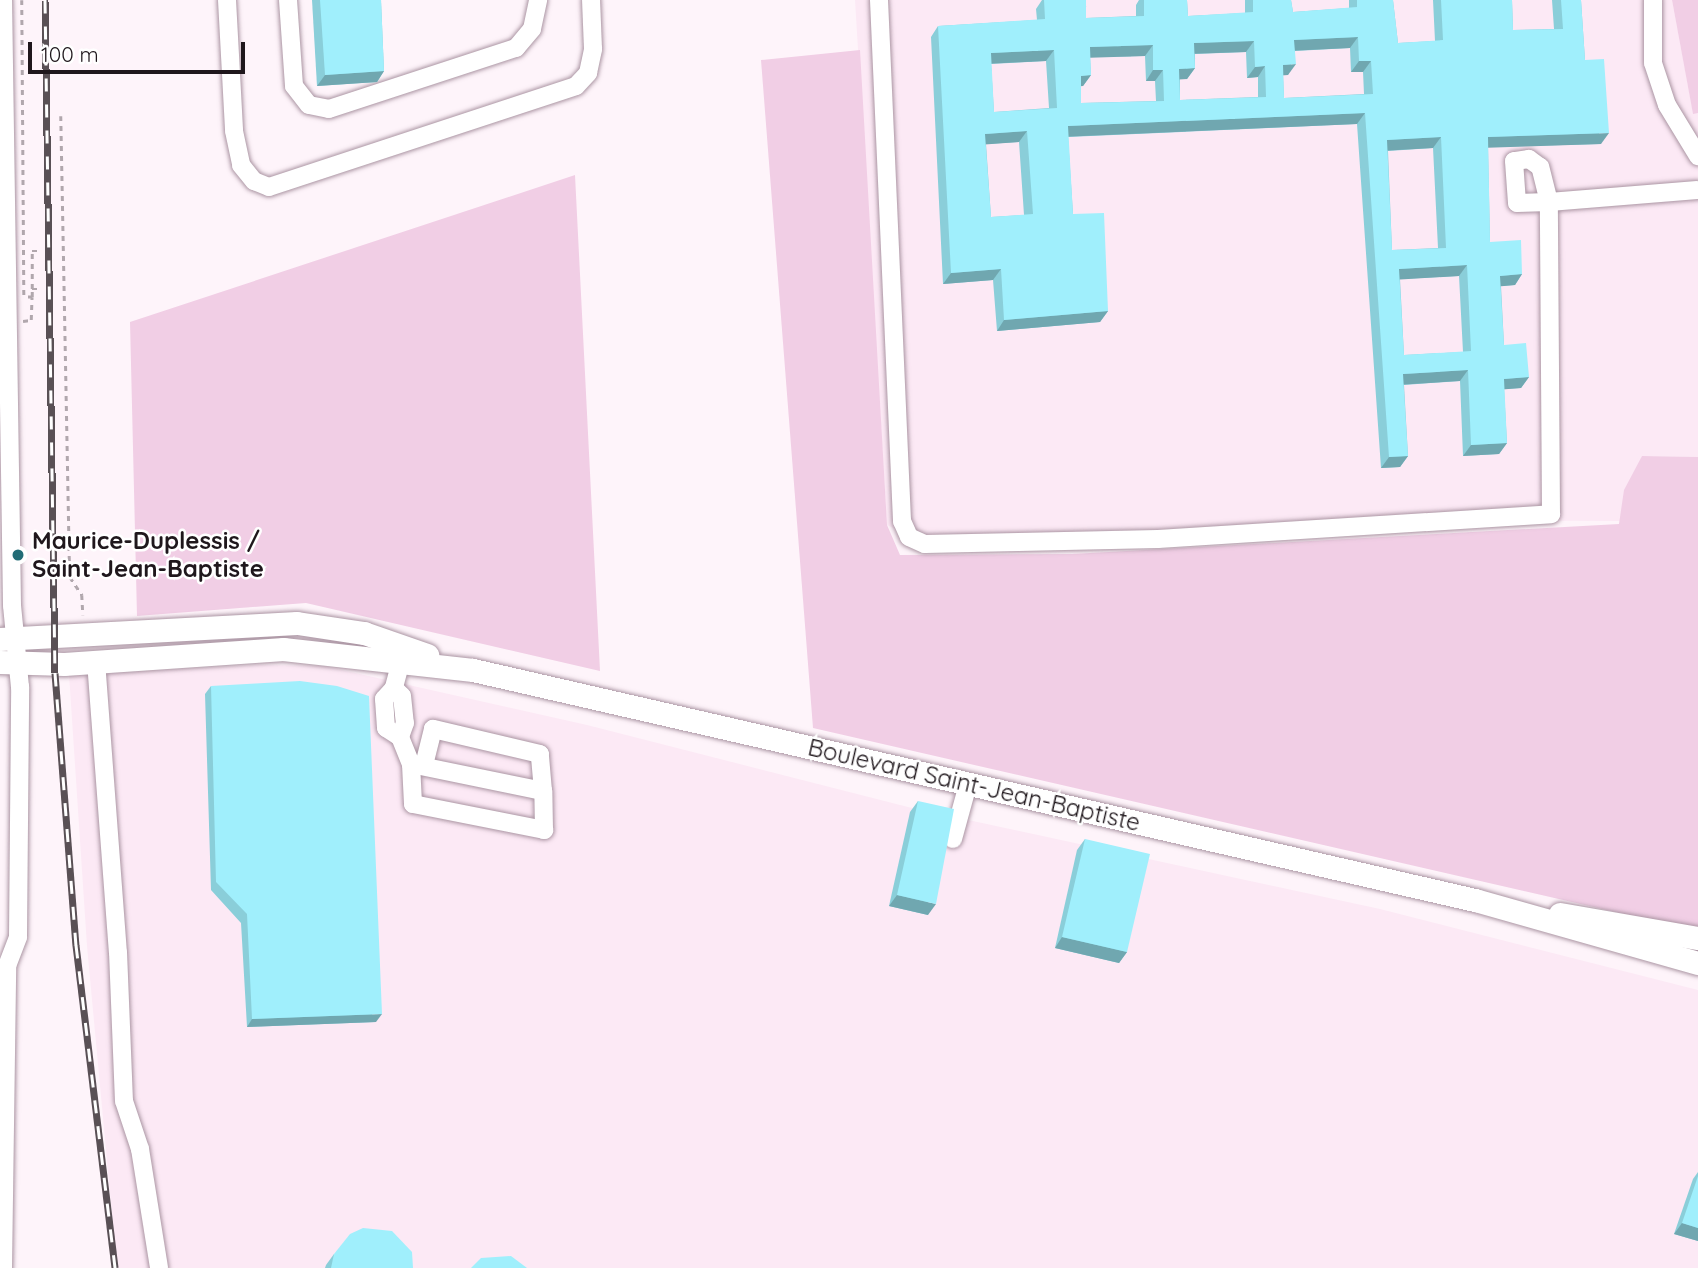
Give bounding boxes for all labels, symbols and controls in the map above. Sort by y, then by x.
scale bar [32,28,248,72]
text: 100 m [41,41,99,67]
place label: Maurice-Duplessis / Saint-Jean-Baptiste [32,527,264,583]
marker: Maurice-Duplessis / Saint-Jean-Baptiste [10,547,26,563]
street label: Boulevard Saint-Jean-Baptiste [805,733,1143,837]

